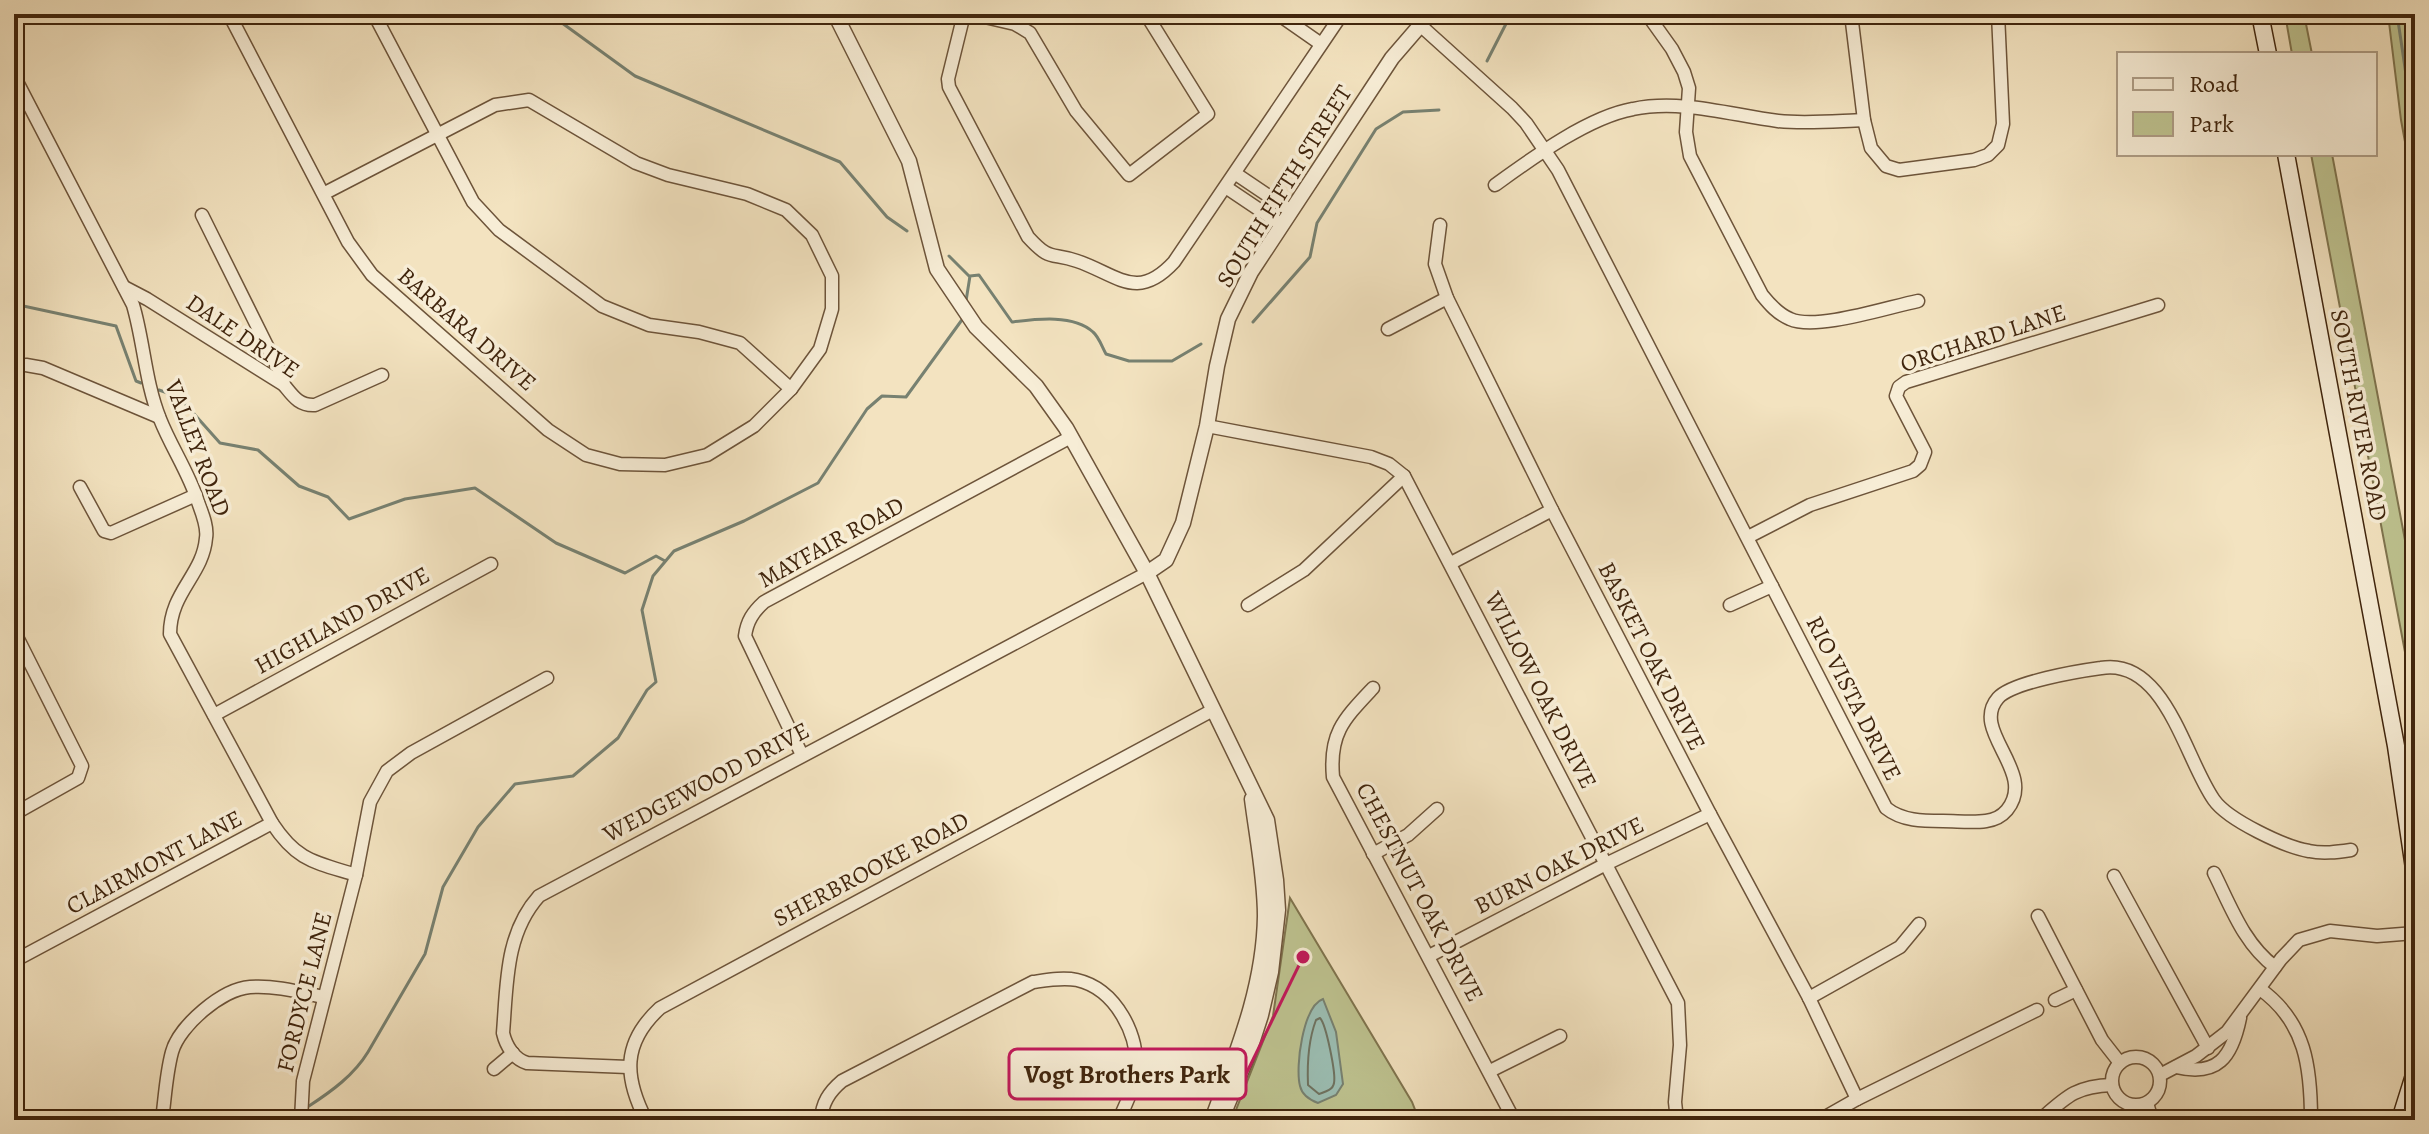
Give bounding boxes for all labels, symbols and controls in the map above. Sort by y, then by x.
legend [2117,52,2377,156]
text: Road [2189,68,2239,100]
street label: SOUTH FIFTH STREET [1209,79,1359,293]
text: Park [2189,108,2234,140]
street label: BARBARA DRIVE [391,260,543,398]
street label: DALE DRIVE [180,286,306,386]
street label: ORCHARD LANE [1896,296,2070,380]
street label: SOUTH RIVER ROAD [2323,306,2395,524]
street label: VALLEY ROAD [157,374,239,521]
street label: MAYFAIR ROAD [752,489,910,595]
street label: BASKET OAK DRIVE [1591,556,1713,756]
street label: HIGHLAND DRIVE [249,559,435,681]
street label: WILLOW OAK DRIVE [1477,585,1605,794]
street label: RIO VISTA DRIVE [1799,610,1909,786]
street label: WEDGEWOOD DRIVE [596,714,815,850]
street label: CHESTNUT OAK DRIVE [1349,777,1491,1007]
street label: CLAIRMONT LANE [61,802,247,922]
street label: SHERBROOKE ROAD [768,804,974,934]
street label: BURN OAK DRIVE [1469,808,1649,922]
street label: FORDYCE LANE [269,908,339,1076]
callout: Vogt Brothers Park [1009,1049,1246,1099]
text: Vogt Brothers Park [1023,1057,1230,1092]

